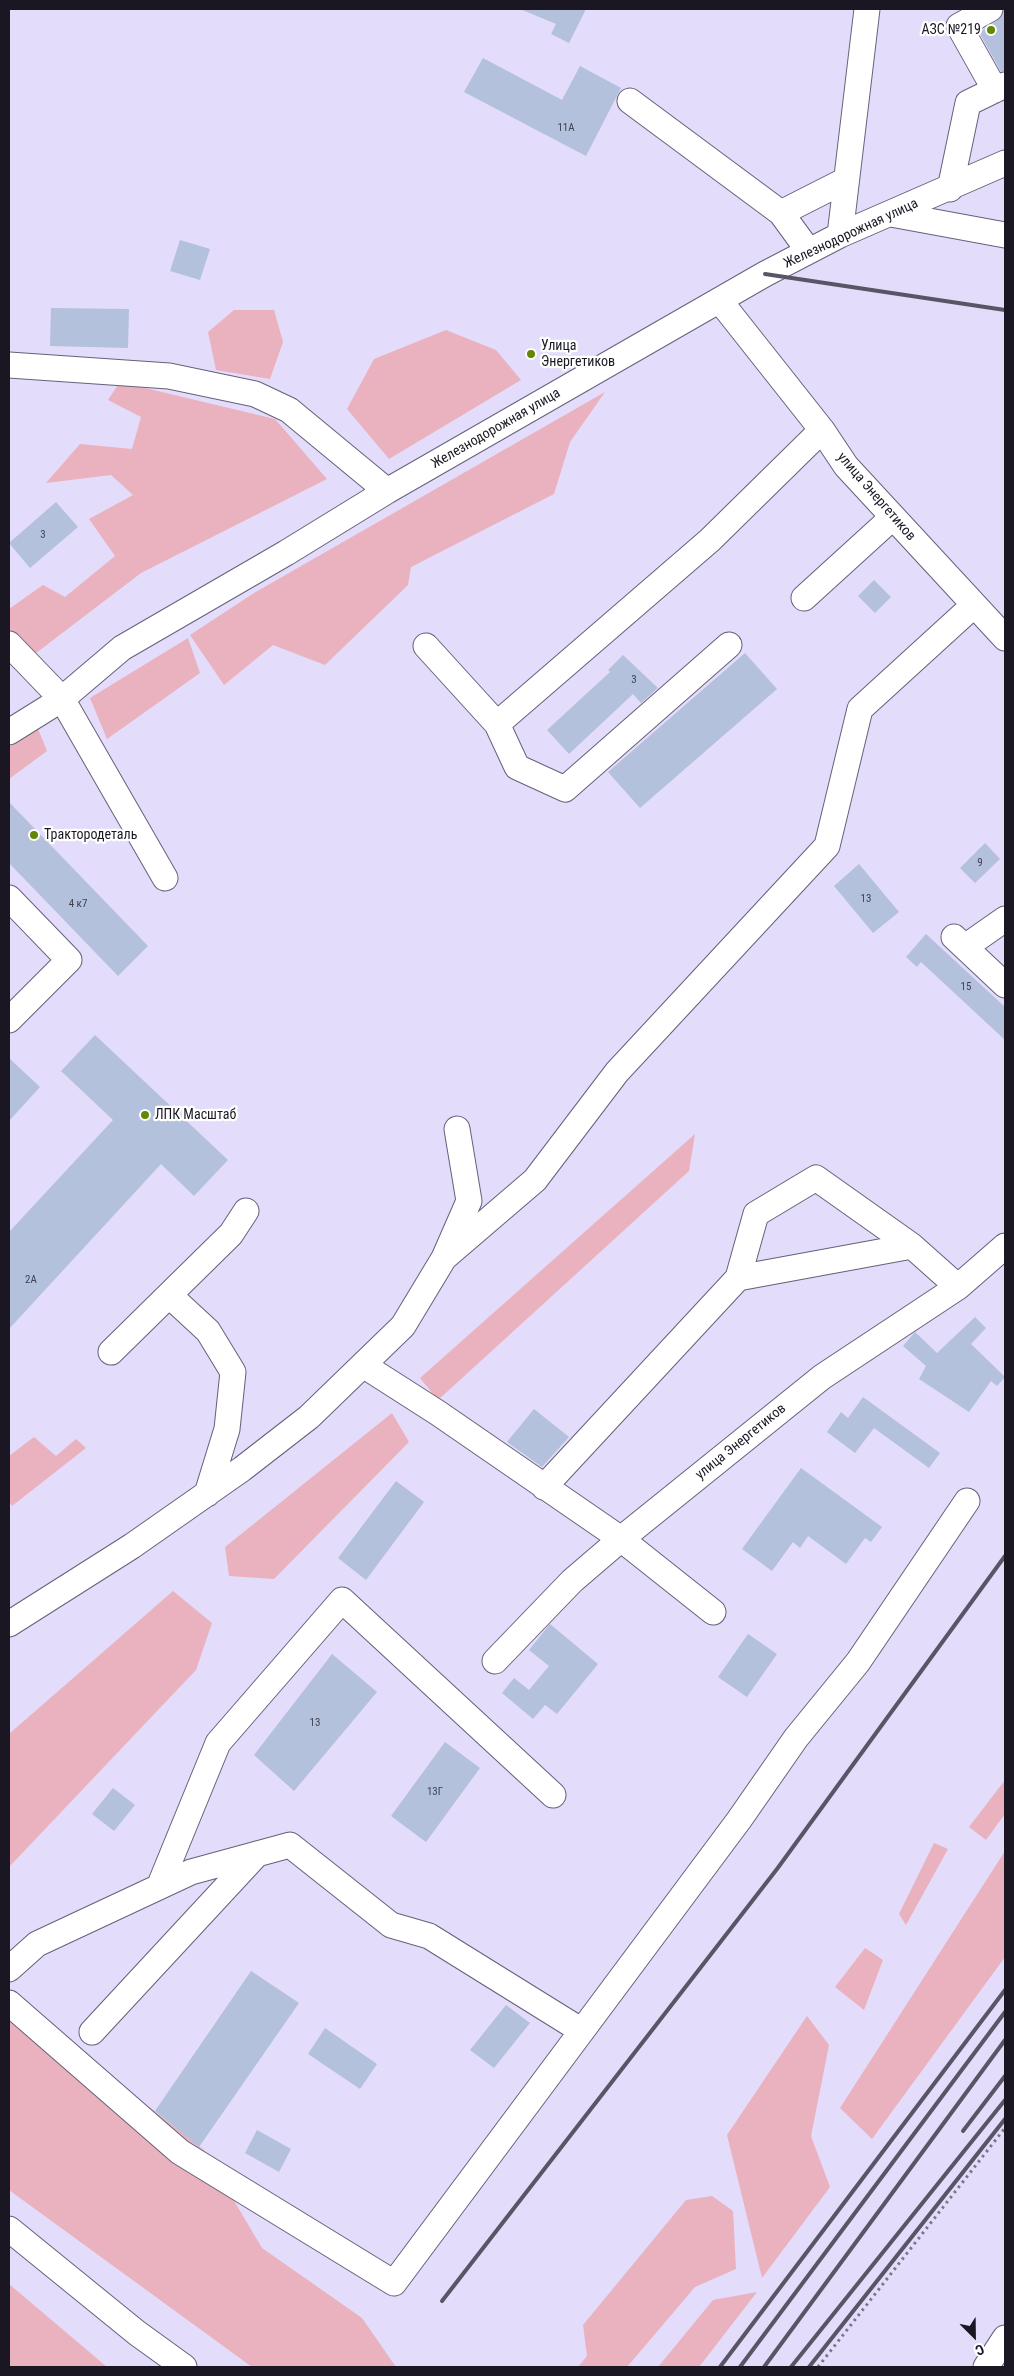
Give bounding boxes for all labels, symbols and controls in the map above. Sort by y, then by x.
place label: АЗС №219 [921,22,981,38]
marker: АЗС №219 [985,24,997,36]
house number: 11А [557,121,575,135]
street label: Железнодорожная улица [781,195,921,273]
place label: Улица Энергетиков [541,338,615,371]
marker: Улица Энергетиков [525,348,537,360]
street label: Железнодорожная улица [428,385,564,473]
street label: улица Энергетиков [833,450,919,544]
house number: 3 [40,528,46,542]
house number: 3 [631,673,637,687]
place label: Трактородеталь [44,827,137,843]
marker: Трактородеталь [28,829,40,841]
house number: 9 [977,856,983,870]
house number: 13 [861,892,871,906]
house number: 4 к7 [69,897,87,911]
house number: 15 [961,980,971,994]
place label: ЛПК Масштаб [155,1107,236,1123]
marker: ЛПК Масштаб [139,1109,151,1121]
house number: 2А [25,1273,37,1287]
street label: улица Энергетиков [692,1400,790,1484]
house number: 13 [310,1716,320,1730]
house number: 13Г [427,1785,443,1799]
north arrow [949,2311,999,2361]
text: С [973,2341,987,2359]

